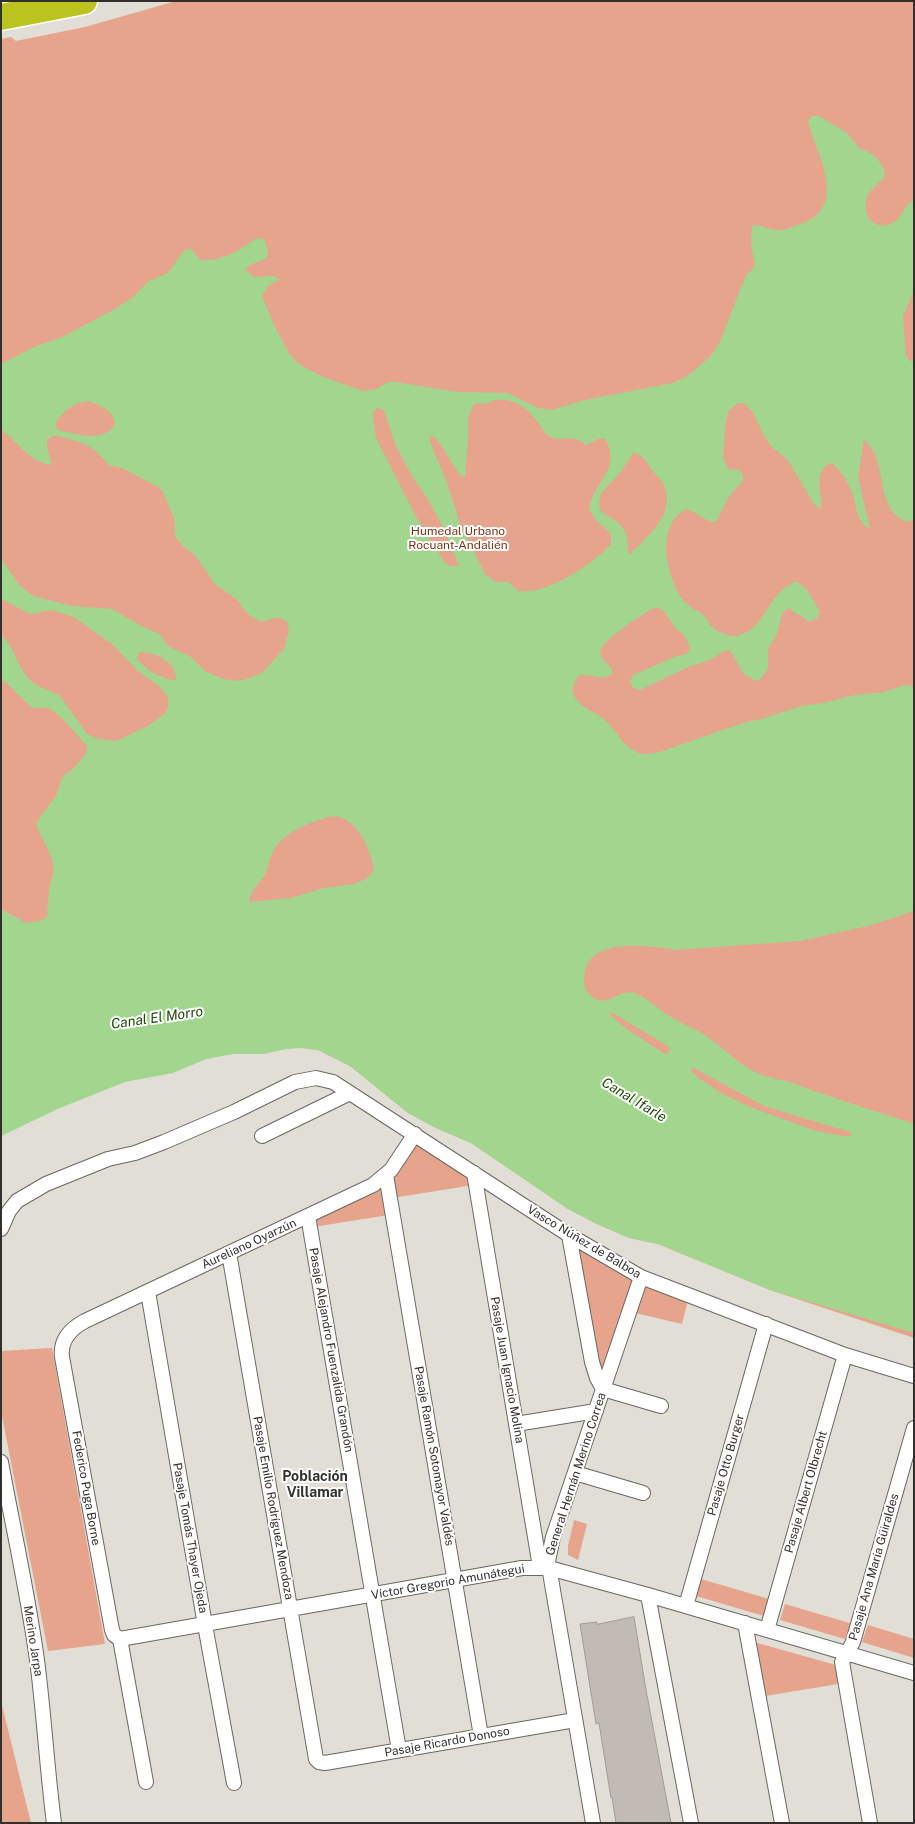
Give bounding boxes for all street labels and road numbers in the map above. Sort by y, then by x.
street label: Vasco Núñez de Balboa [524,1202,644,1282]
street label: Aureliano Oyarzún [199,1216,299,1272]
street label: Pasaje Alejandro Fuenzalida Grandón [306,1246,356,1454]
street label: Pasaje Juan Ignacio Molina [487,1296,527,1444]
street label: Pasaje Ramón Sotomayor Valdés [411,1365,457,1547]
street label: General Hernán Merino Correa [543,1391,609,1557]
street label: Pasaje Otto Burger [705,1413,747,1517]
street label: Pasaje Emilio Rodríguez Mendoza [250,1415,296,1601]
street label: Pasaje Albert Olbrecht [782,1429,830,1555]
street label: Federico Puga Borne [69,1430,103,1546]
street label: Pasaje Tomás Thayer Ojeda [170,1462,210,1614]
street label: Pasaje Ana María Güiraldes [846,1492,902,1642]
street label: Víctor Gregorio Amunátegui [370,1561,526,1603]
street label: Merino Jarpa [20,1605,46,1677]
street label: Pasaje Ricardo Donoso [383,1724,511,1760]

